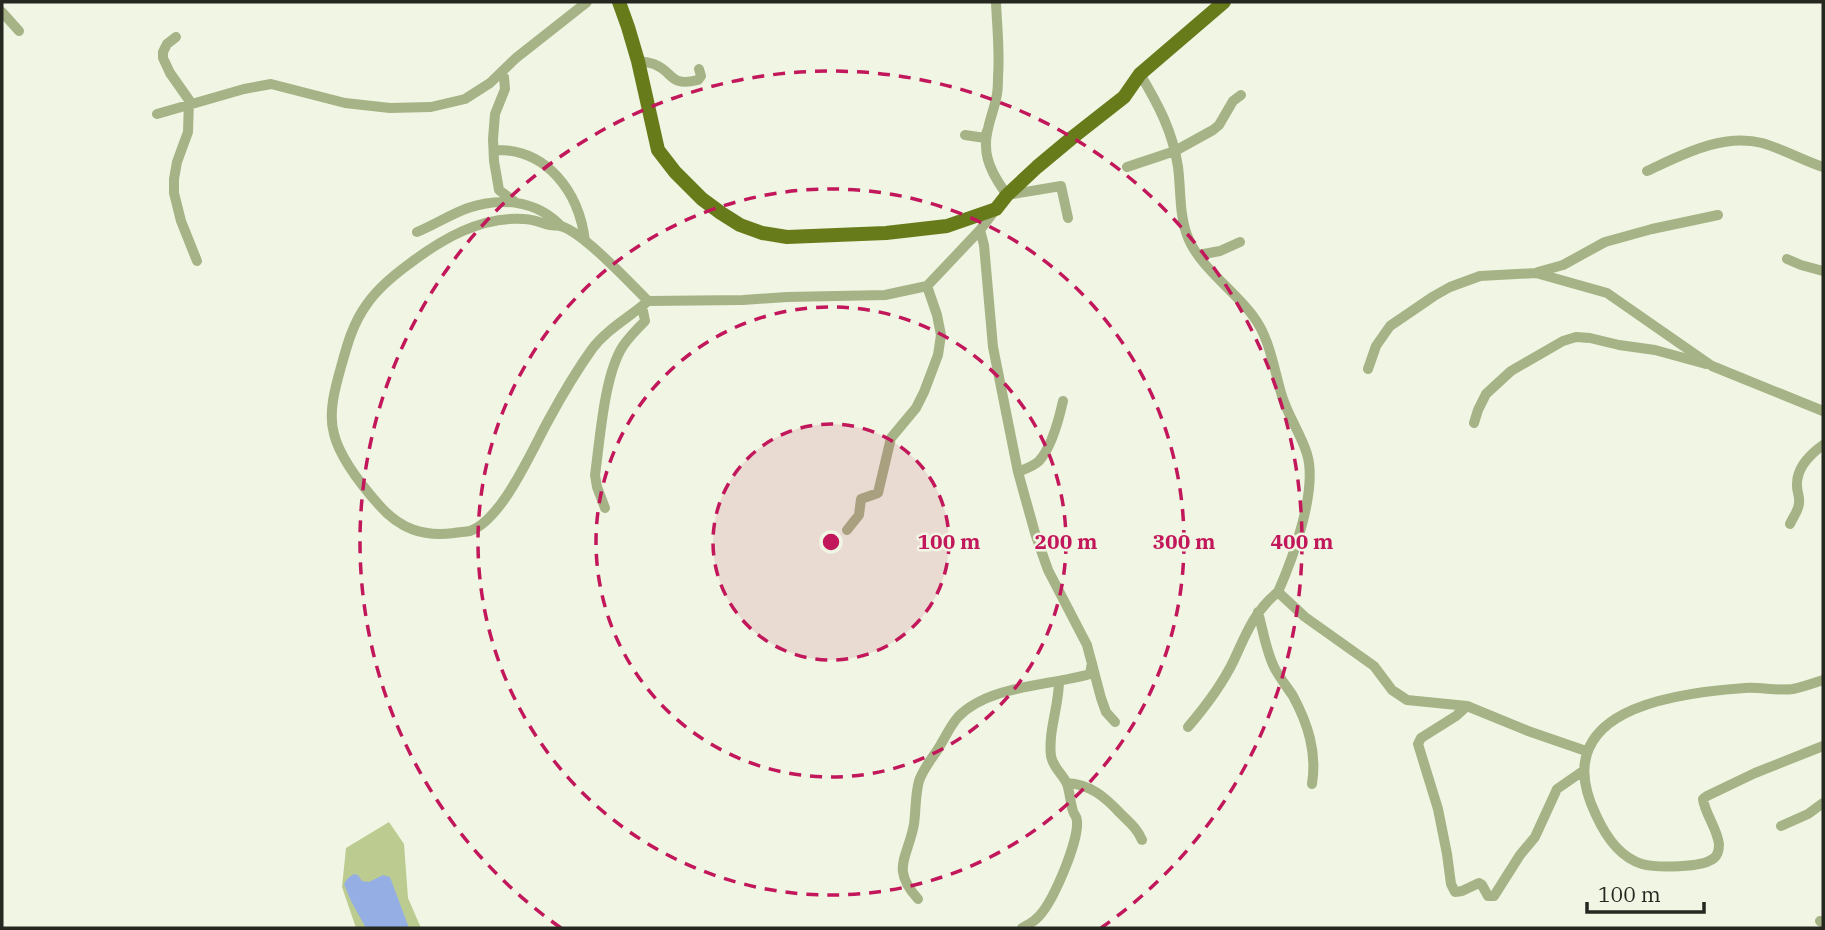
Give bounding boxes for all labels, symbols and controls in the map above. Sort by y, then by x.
text: 100 m [917,527,981,555]
text: 200 m [1034,527,1098,555]
text: 300 m [1152,527,1216,555]
text: 400 m [1270,527,1334,555]
centre of rings [819,530,843,554]
scale bar [1587,870,1704,914]
text: 100 m [1598,880,1661,908]

